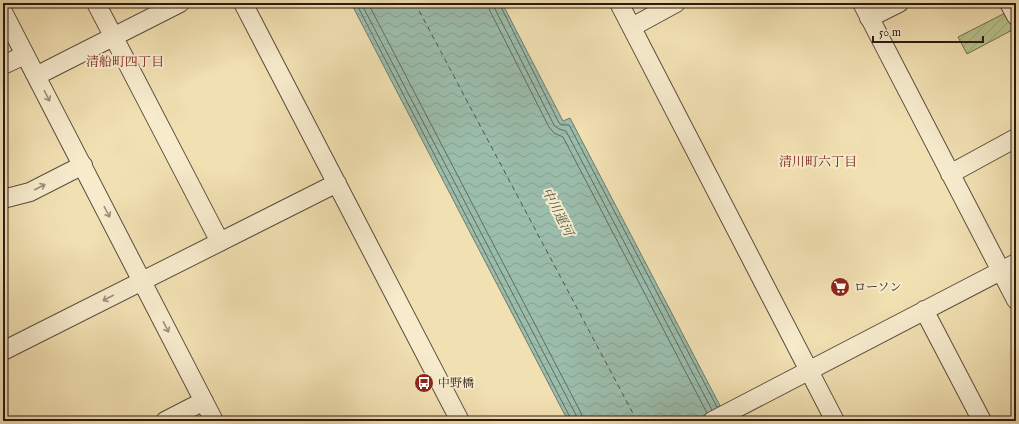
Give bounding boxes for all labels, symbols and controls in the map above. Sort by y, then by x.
scale bar [873,18,983,44]
text: 50 m [879,25,901,40]
district label: 清船町四丁目 [86,54,164,71]
one-way arrow [44,90,51,102]
district label: 清川町六丁目 [779,154,857,171]
one-way arrow [34,182,46,190]
water label: 中川運河 [538,185,577,241]
one-way arrow [104,206,111,218]
supermarket icon: ローソン [829,276,851,298]
place label: ローソン [854,280,902,295]
one-way arrow [102,295,114,302]
one-way arrow [163,321,171,333]
bus stop icon: 中野橋 [413,372,435,394]
place label: 中野橋 [438,376,474,391]

